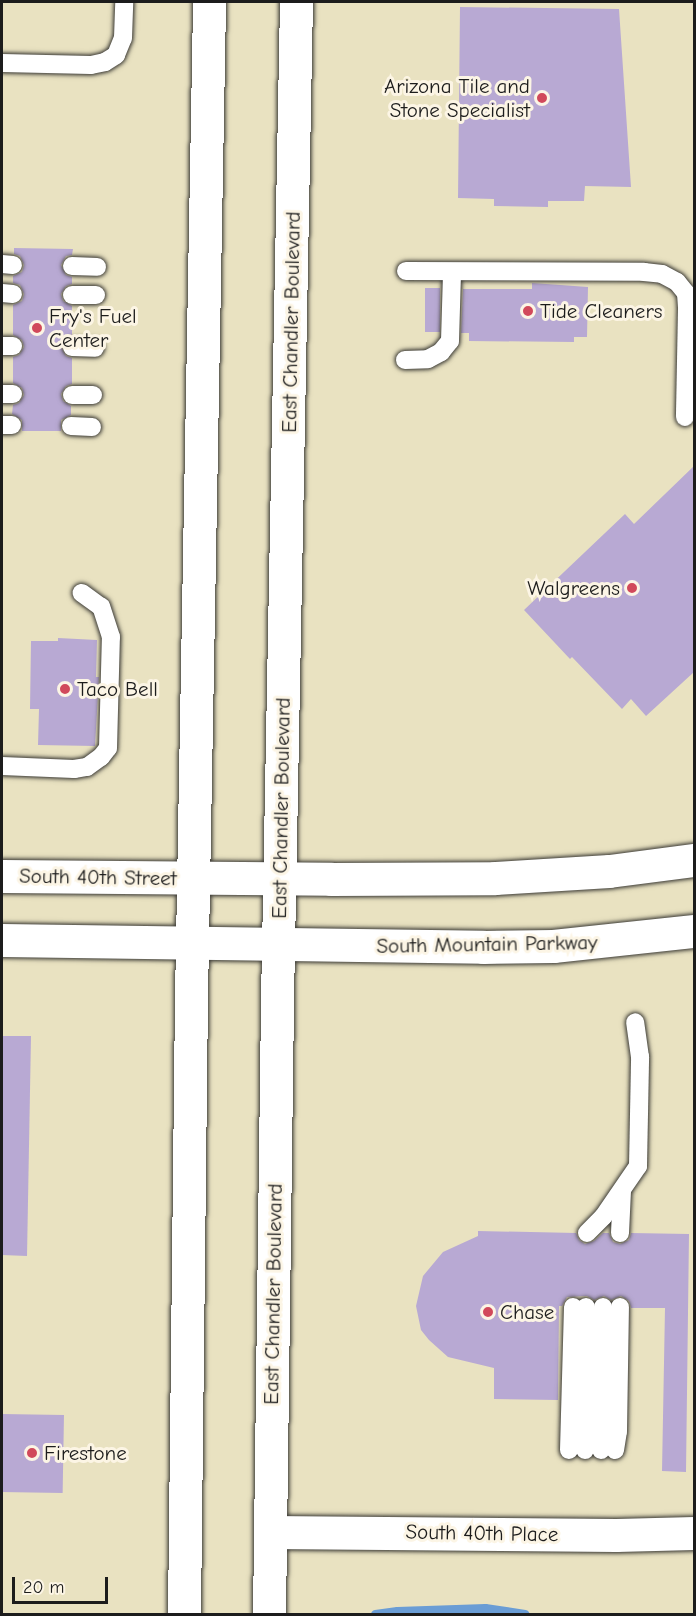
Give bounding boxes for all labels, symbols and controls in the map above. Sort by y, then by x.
place label: Arizona Tile and Stone Specialist [384,73,530,123]
marker: Arizona Tile and Stone Specialist [535,91,549,105]
street label: East Chandler Boulevard [276,211,306,433]
place label: Tide Cleaners [540,298,662,324]
place label: Fry's Fuel Center [49,303,137,353]
marker: Tide Cleaners [521,304,535,318]
marker: Fry's Fuel Center [30,321,44,335]
place label: Walgreens [527,575,620,601]
marker: Walgreens [625,581,639,595]
place label: Taco Bell [77,676,158,702]
marker: Taco Bell [58,682,72,696]
street label: East Chandler Boulevard [266,697,296,919]
street label: South 40th Street [19,863,177,891]
street label: South Mountain Parkway [376,929,598,959]
street label: East Chandler Boulevard [258,1183,288,1405]
place label: Chase [500,1299,554,1325]
marker: Chase [481,1305,495,1319]
place label: Firestone [44,1440,127,1466]
marker: Firestone [25,1446,39,1460]
street label: South 40th Place [405,1519,559,1547]
scale bar [15,1565,111,1603]
text: 20 m [23,1577,64,1598]

